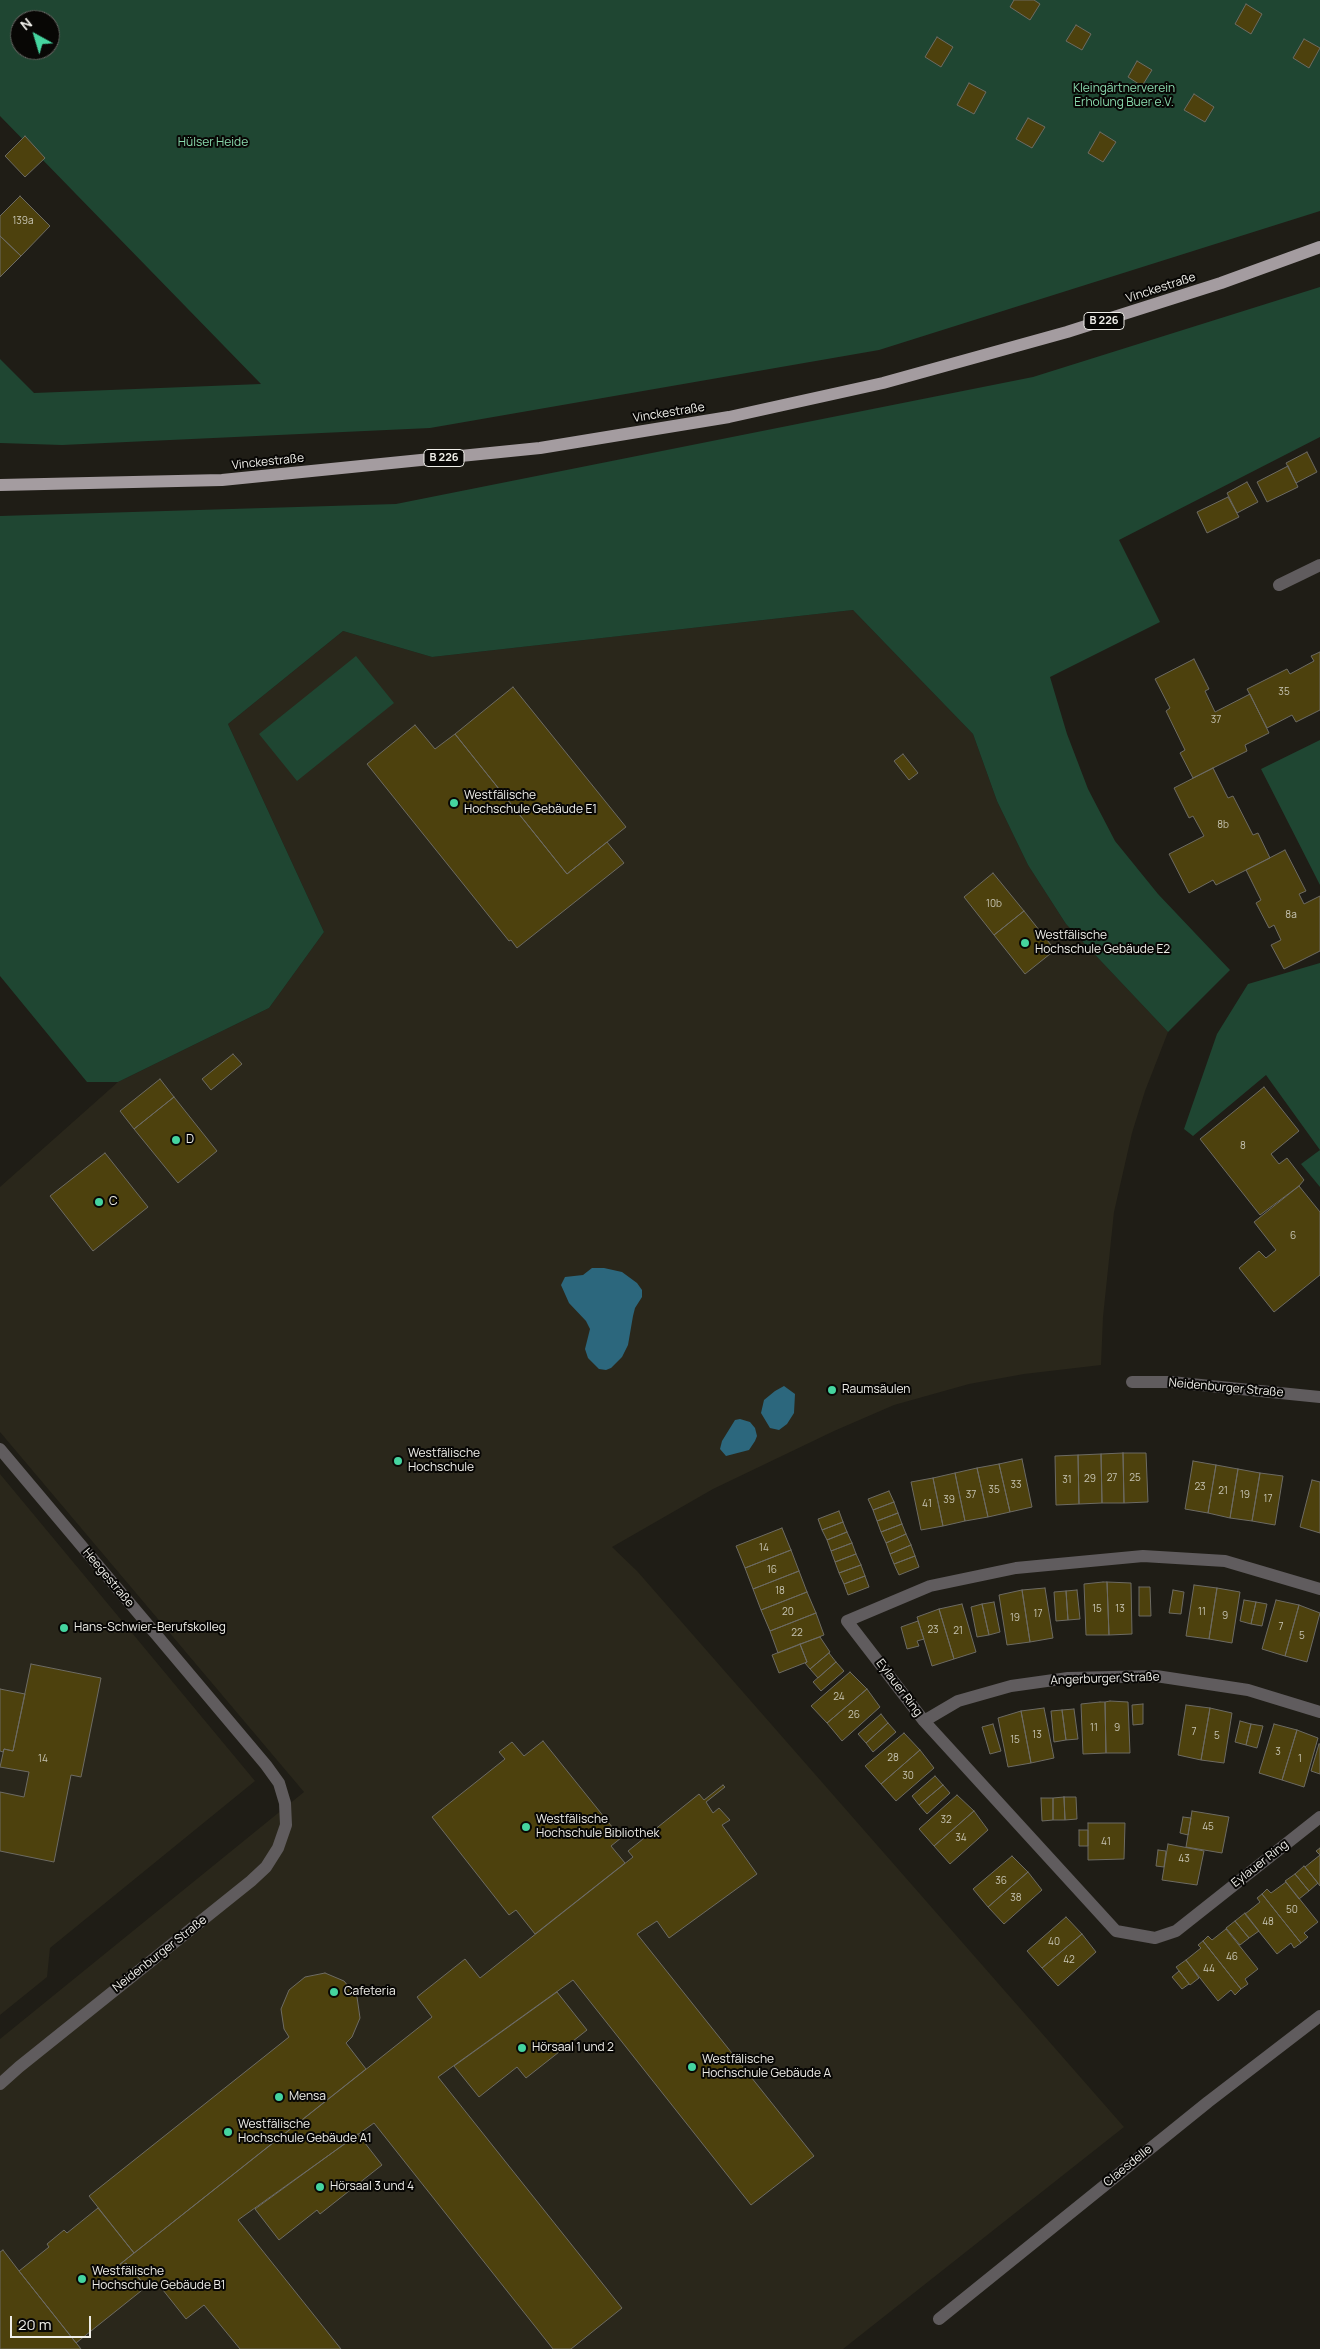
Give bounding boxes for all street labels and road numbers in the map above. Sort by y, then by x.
street label: Vinckestraße [1124,270,1198,306]
road number: B 226 [1084,312,1124,330]
street label: Vinckestraße [632,400,706,426]
road number: B 226 [424,449,464,466]
street label: Vinckestraße [231,451,305,473]
street label: Neidenburger Straße [1168,1376,1284,1400]
street label: Heegestraße [79,1546,137,1610]
street label: Eylauer Ring [873,1656,925,1720]
street label: Angerburger Straße [1050,1670,1160,1688]
street label: Eylauer Ring [1229,1837,1291,1891]
street label: Neidenburger Straße [110,1913,210,1995]
street label: Claesdelle [1101,2142,1155,2190]

